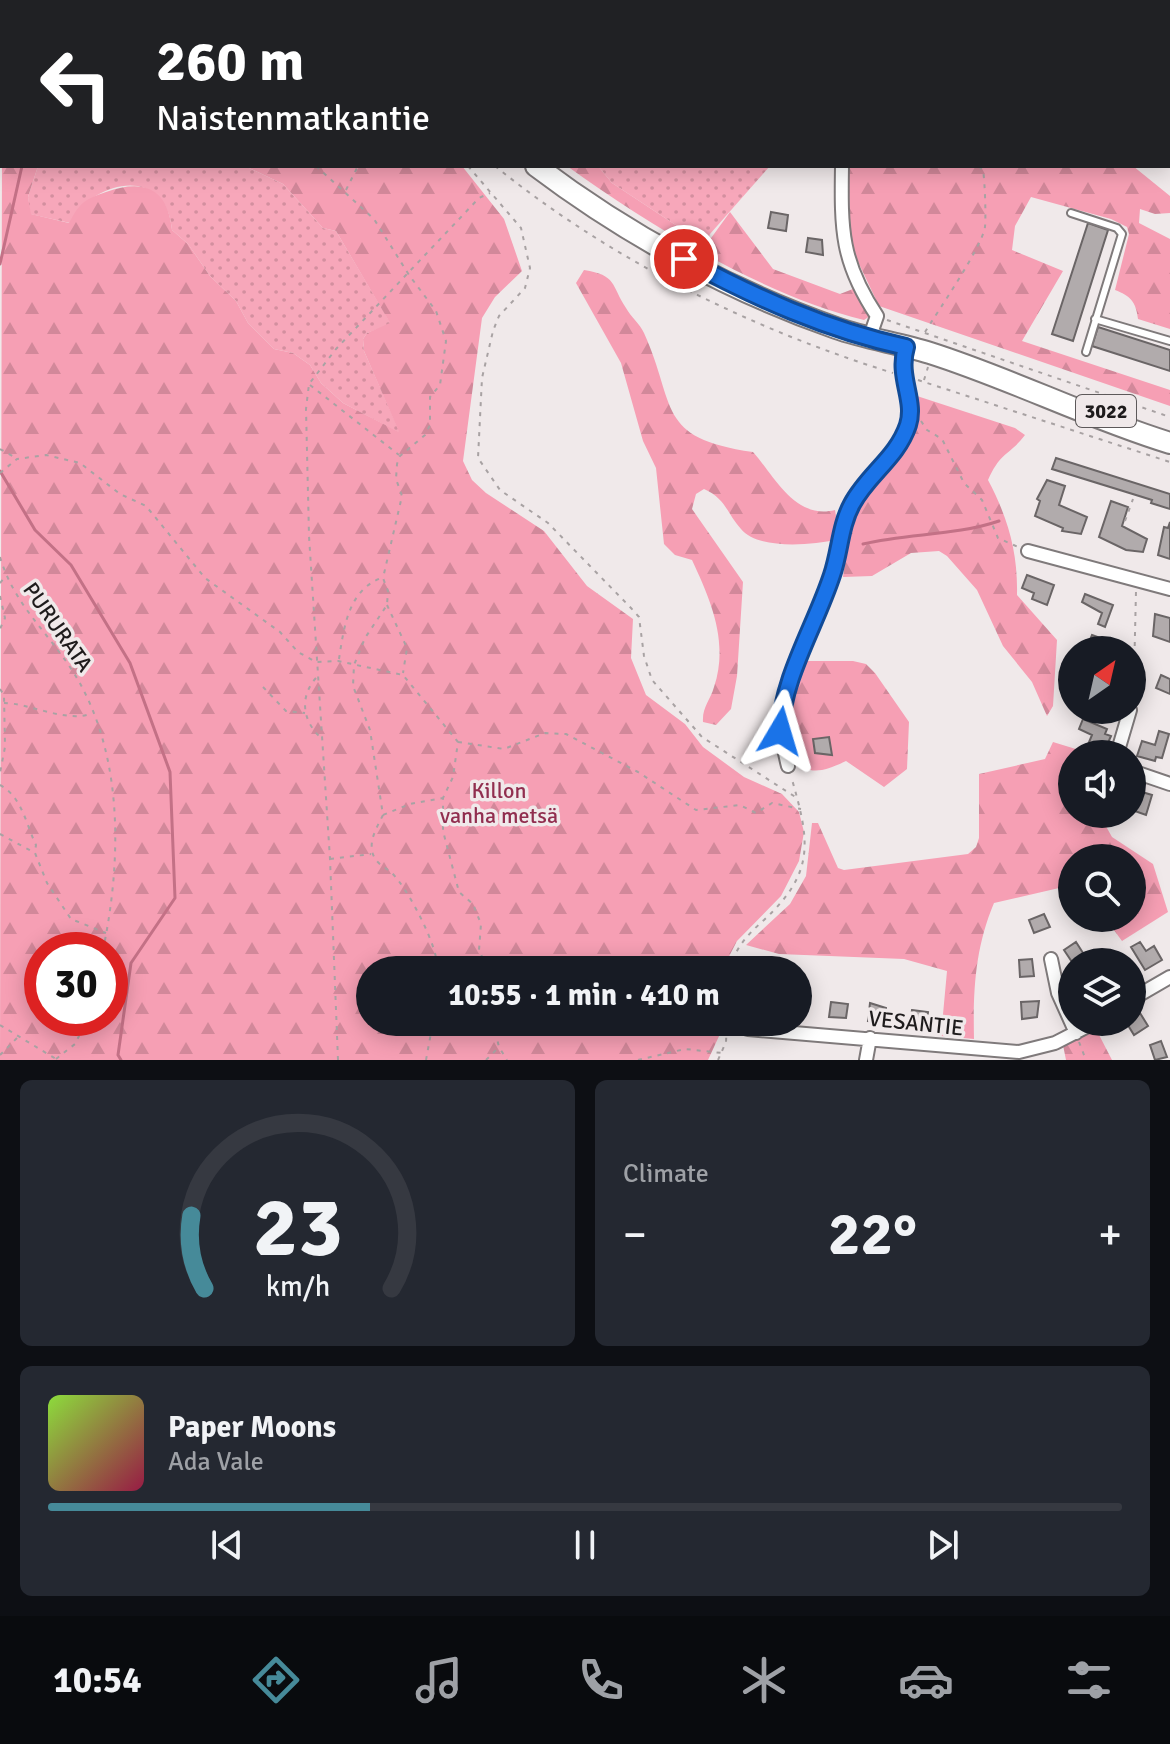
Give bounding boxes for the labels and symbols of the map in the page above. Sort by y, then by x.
pin [650,225,718,293]
road number: 3022 [1076,395,1136,427]
street label: PURURATA [17,577,99,677]
north arrow [1058,636,1146,724]
position arrow [738,689,822,773]
park label: Killon vanha metsä [440,777,558,829]
speed limit sign: 30 [24,932,128,1036]
street label: VESANTIE [867,1005,965,1041]

